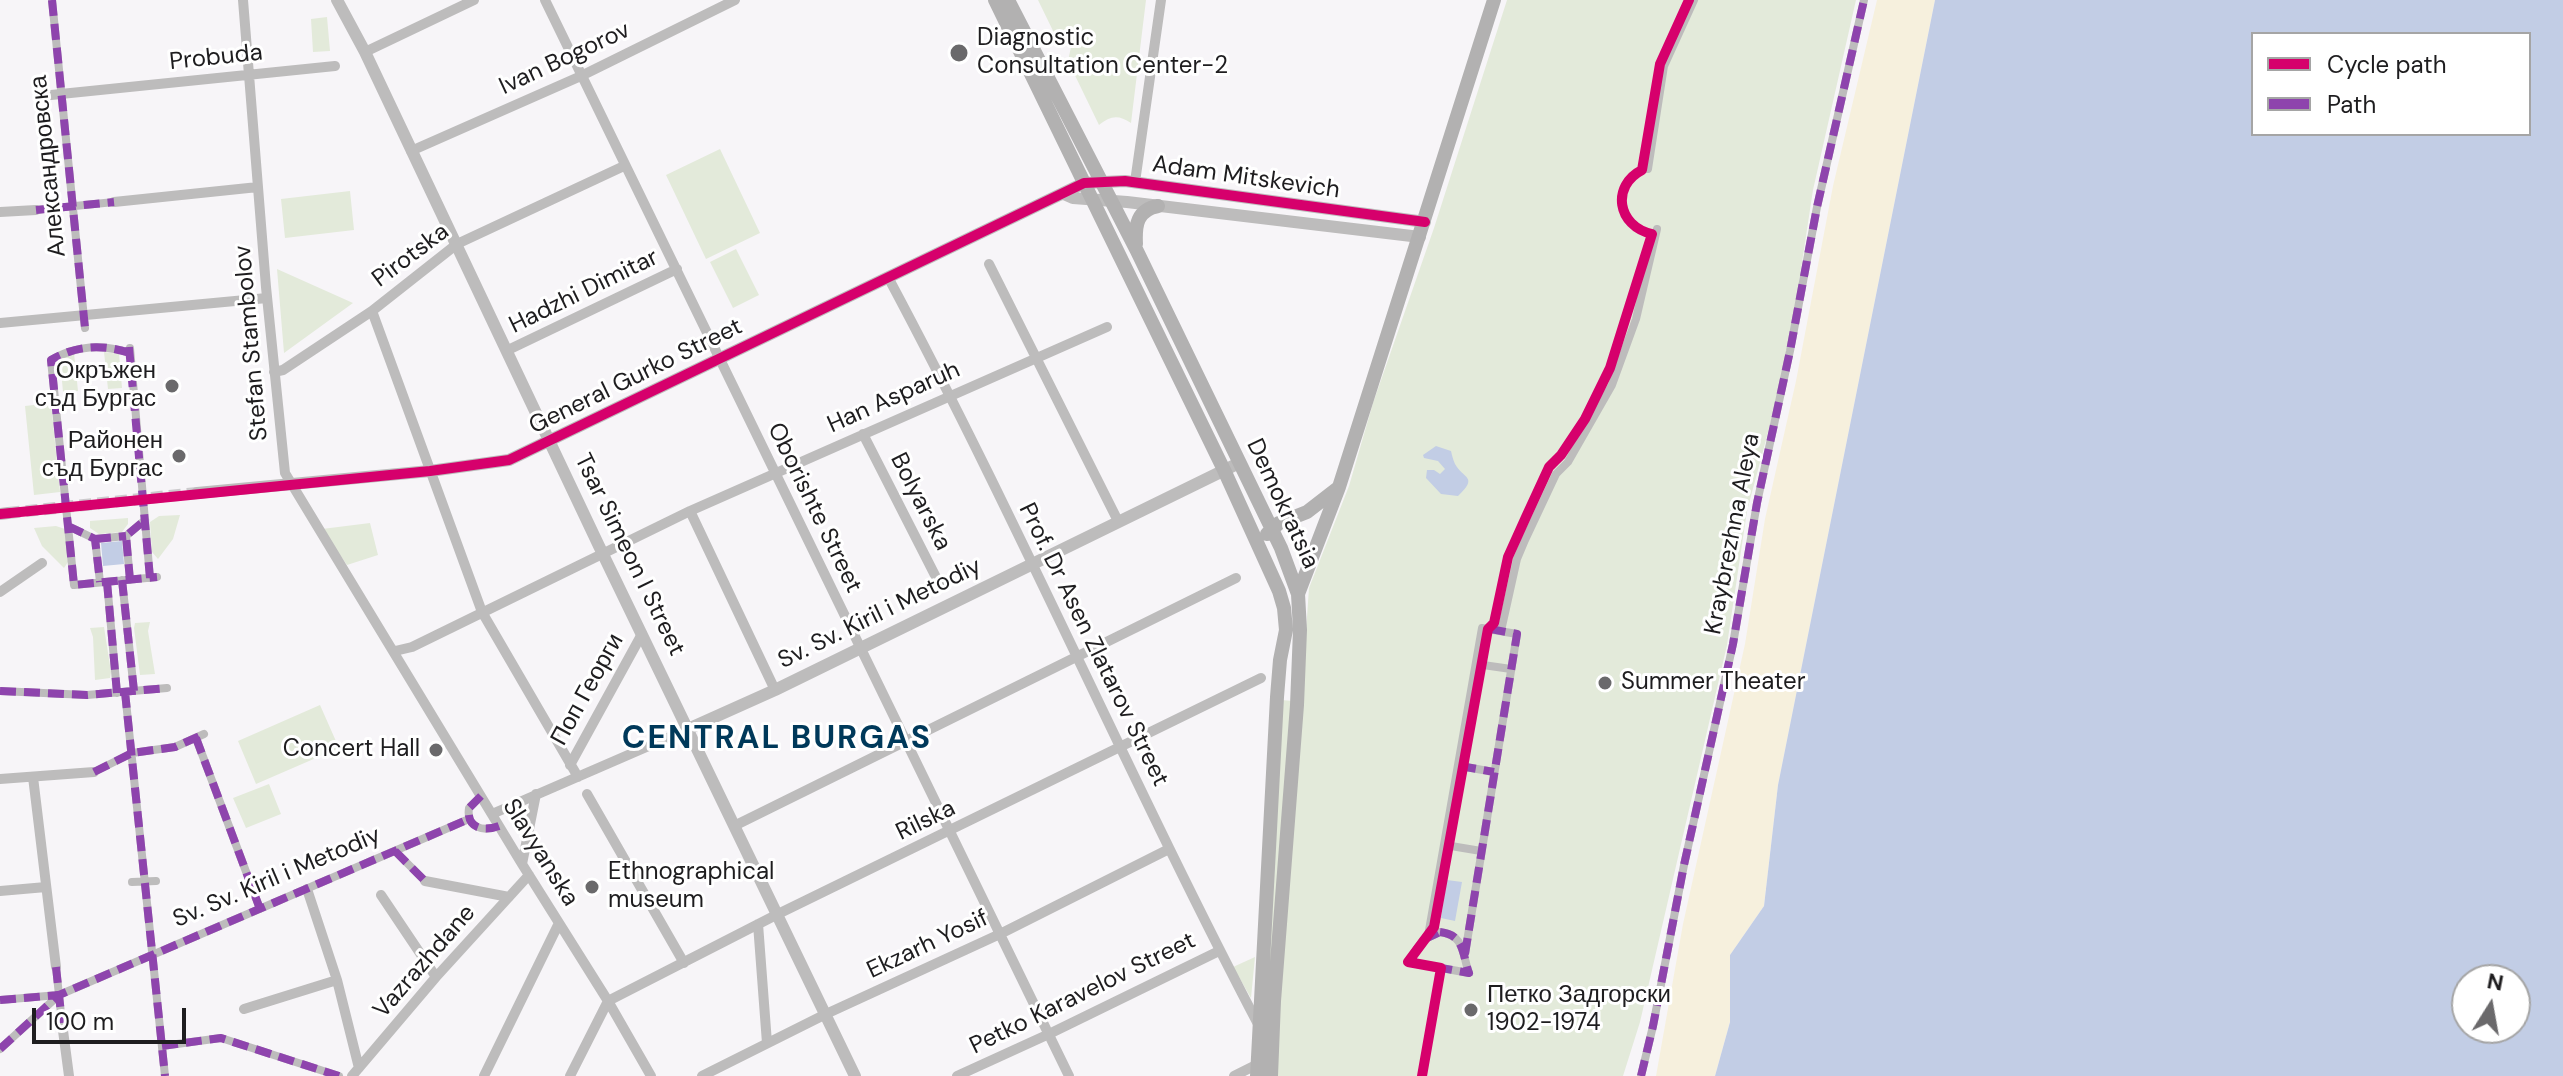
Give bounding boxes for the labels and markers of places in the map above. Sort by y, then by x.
place label: Diagnostic Consultation Center-2 [977,25,1228,81]
marker: Diagnostic Consultation Center-2 [948,42,970,64]
place label: Окръжен съд Бургас [35,358,156,414]
marker: Окръжен съд Бургас [163,377,181,395]
place label: Районен съд Бургас [42,428,163,484]
marker: Районен съд Бургас [170,447,188,465]
place label: Summer Theater [1621,669,1806,697]
marker: Summer Theater [1596,674,1614,692]
place label: Concert Hall [283,736,420,764]
marker: Concert Hall [427,741,445,759]
place label: Ethnographical museum [608,859,774,915]
marker: Ethnographical museum [583,878,601,896]
place label: Петко Задгорски 1902-1974 [1487,982,1671,1038]
marker: Петко Задгорски 1902-1974 [1462,1001,1480,1019]

